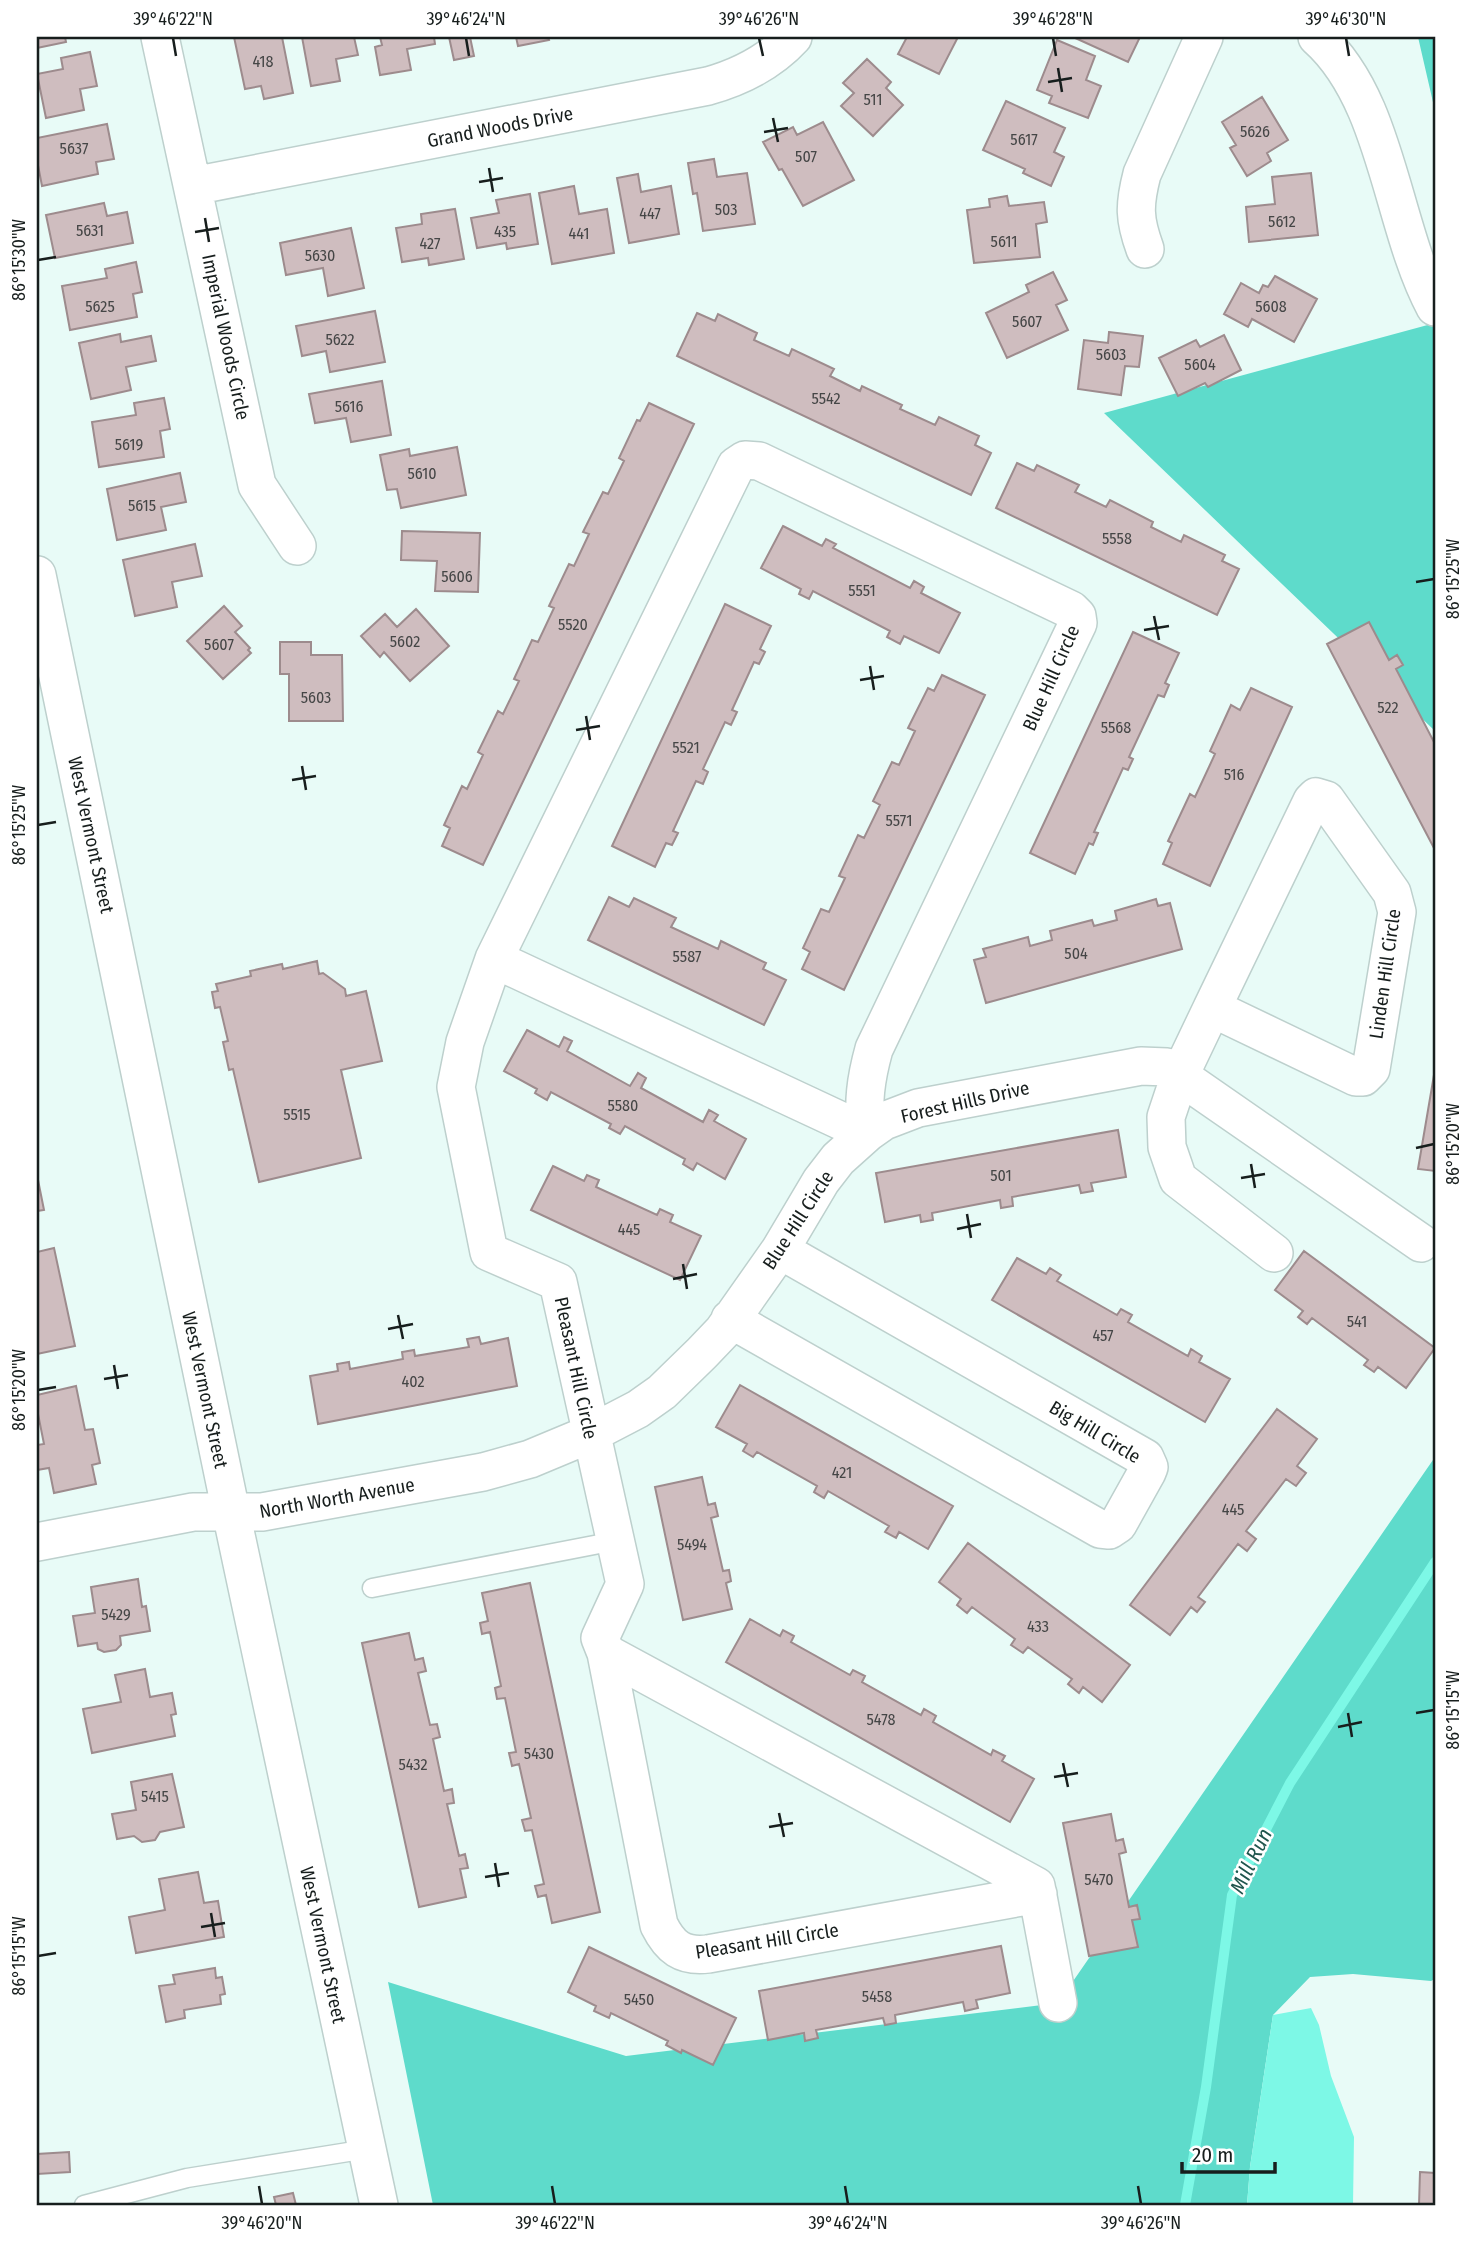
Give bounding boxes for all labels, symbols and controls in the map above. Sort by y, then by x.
text: 39°46'22"N [133,8,213,30]
text: 39°46'24"N [426,8,506,30]
text: 39°46'26"N [719,8,799,30]
text: 39°46'28"N [1013,8,1093,30]
text: 39°46'30"N [1305,8,1387,30]
house number: 418 [252,52,274,71]
house number: 511 [864,90,882,109]
street label: Grand Woods Drive [425,102,575,152]
house number: 5626 [1240,122,1270,141]
house number: 5617 [1010,130,1038,149]
house number: 5637 [60,139,89,158]
house number: 507 [795,147,817,166]
house number: 503 [715,200,737,219]
house number: 447 [639,204,661,223]
house number: 5612 [1268,212,1296,231]
text: 86°15'30"W [8,218,30,301]
house number: 5631 [76,221,104,240]
house number: 435 [494,222,516,241]
house number: 441 [569,224,589,243]
house number: 5611 [991,232,1017,251]
house number: 427 [420,234,441,253]
house number: 5630 [305,246,335,265]
street label: Imperial Woods Circle [197,252,255,422]
house number: 5625 [85,297,115,316]
house number: 5608 [1255,297,1287,316]
house number: 5607 [1012,312,1042,331]
house number: 5622 [325,330,355,349]
house number: 5603 [1096,345,1126,364]
house number: 5604 [1184,355,1216,374]
house number: 5542 [811,389,841,408]
house number: 5616 [335,397,363,416]
house number: 5619 [115,435,144,454]
house number: 5610 [407,464,437,483]
house number: 5615 [128,496,156,515]
house number: 5558 [1102,529,1132,548]
text: 86°15'25"W [1442,538,1464,619]
house number: 5606 [441,567,473,586]
house number: 5551 [848,581,876,600]
house number: 5520 [558,615,588,634]
street label: Blue Hill Circle [1018,622,1084,734]
house number: 5602 [390,632,420,651]
house number: 5607 [204,635,234,654]
house number: 5603 [301,688,331,707]
house number: 522 [1377,698,1399,717]
house number: 5568 [1101,718,1131,737]
house number: 5521 [672,738,700,757]
street label: West Vermont Street [63,755,119,916]
house number: 516 [1224,765,1244,784]
text: 86°15'25"W [8,784,30,865]
house number: 5571 [886,811,912,830]
street label: Linden Hill Circle [1364,908,1406,1040]
house number: 504 [1064,944,1088,963]
house number: 5587 [673,947,702,966]
street label: Forest Hills Drive [899,1076,1031,1128]
house number: 5580 [608,1096,638,1115]
text: 86°15'20"W [1442,1102,1464,1185]
house number: 5515 [283,1105,311,1124]
street label: Blue Hill Circle [758,1166,838,1274]
house number: 501 [990,1166,1012,1185]
house number: 445 [618,1220,640,1239]
street label: Pleasant Hill Circle [550,1295,602,1441]
street label: West Vermont Street [177,1310,233,1471]
house number: 541 [1347,1312,1367,1331]
house number: 457 [1092,1326,1114,1345]
text: 86°15'20"W [8,1348,30,1431]
house number: 402 [402,1372,424,1391]
street label: Big Hill Circle [1045,1396,1145,1468]
house number: 421 [832,1463,852,1482]
street label: North Worth Avenue [258,1473,416,1523]
house number: 445 [1222,1500,1244,1519]
house number: 5494 [677,1535,707,1554]
house number: 5429 [101,1605,131,1624]
house number: 433 [1027,1617,1049,1636]
text: 86°15'15"W [1442,1670,1464,1750]
house number: 5478 [867,1710,895,1729]
house number: 5430 [524,1744,554,1763]
house number: 5432 [398,1755,428,1774]
house number: 5415 [141,1787,169,1806]
water label: Mill Run [1224,1824,1278,1898]
street label: West Vermont Street [295,1865,351,2026]
house number: 5470 [1084,1870,1114,1889]
text: 86°15'15"W [8,1916,30,1996]
street label: Pleasant Hill Circle [694,1918,840,1964]
house number: 5458 [862,1987,892,2006]
house number: 5450 [624,1990,654,2009]
scale bar [1182,2130,1274,2174]
text: 20 m [1192,2142,1233,2168]
text: 39°46'20"N [222,2212,302,2234]
text: 39°46'22"N [515,2212,595,2234]
text: 39°46'24"N [808,2212,888,2234]
text: 39°46'26"N [1101,2212,1181,2234]

